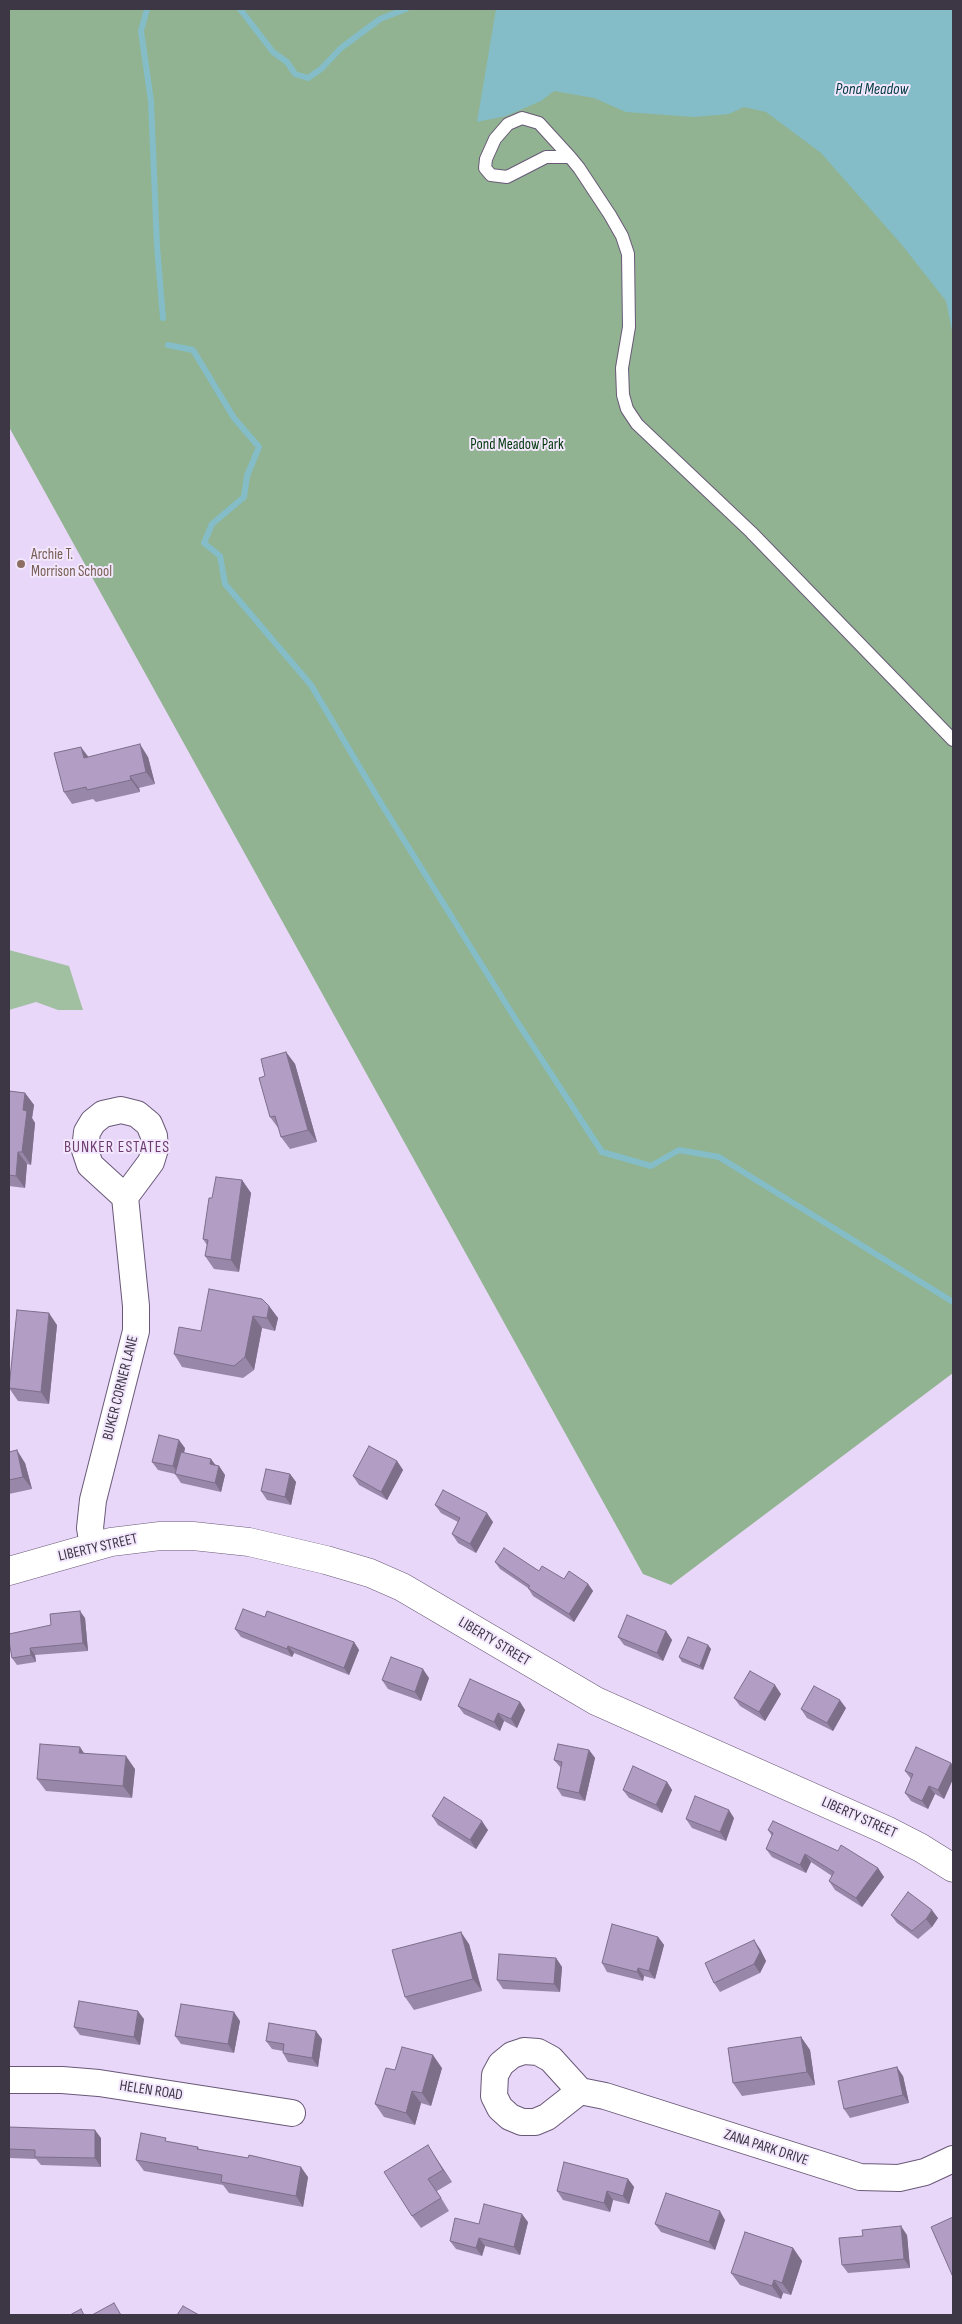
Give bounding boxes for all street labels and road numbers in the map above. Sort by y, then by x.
street label: BUKER CORNER LANE [99,1334,143,1442]
street label: LIBERTY STREET [57,1530,139,1566]
street label: LIBERTY STREET [455,1614,533,1670]
street label: LIBERTY STREET [818,1793,900,1843]
street label: HELEN ROAD [118,2077,184,2105]
street label: ZANA PARK DRIVE [721,2126,811,2170]

